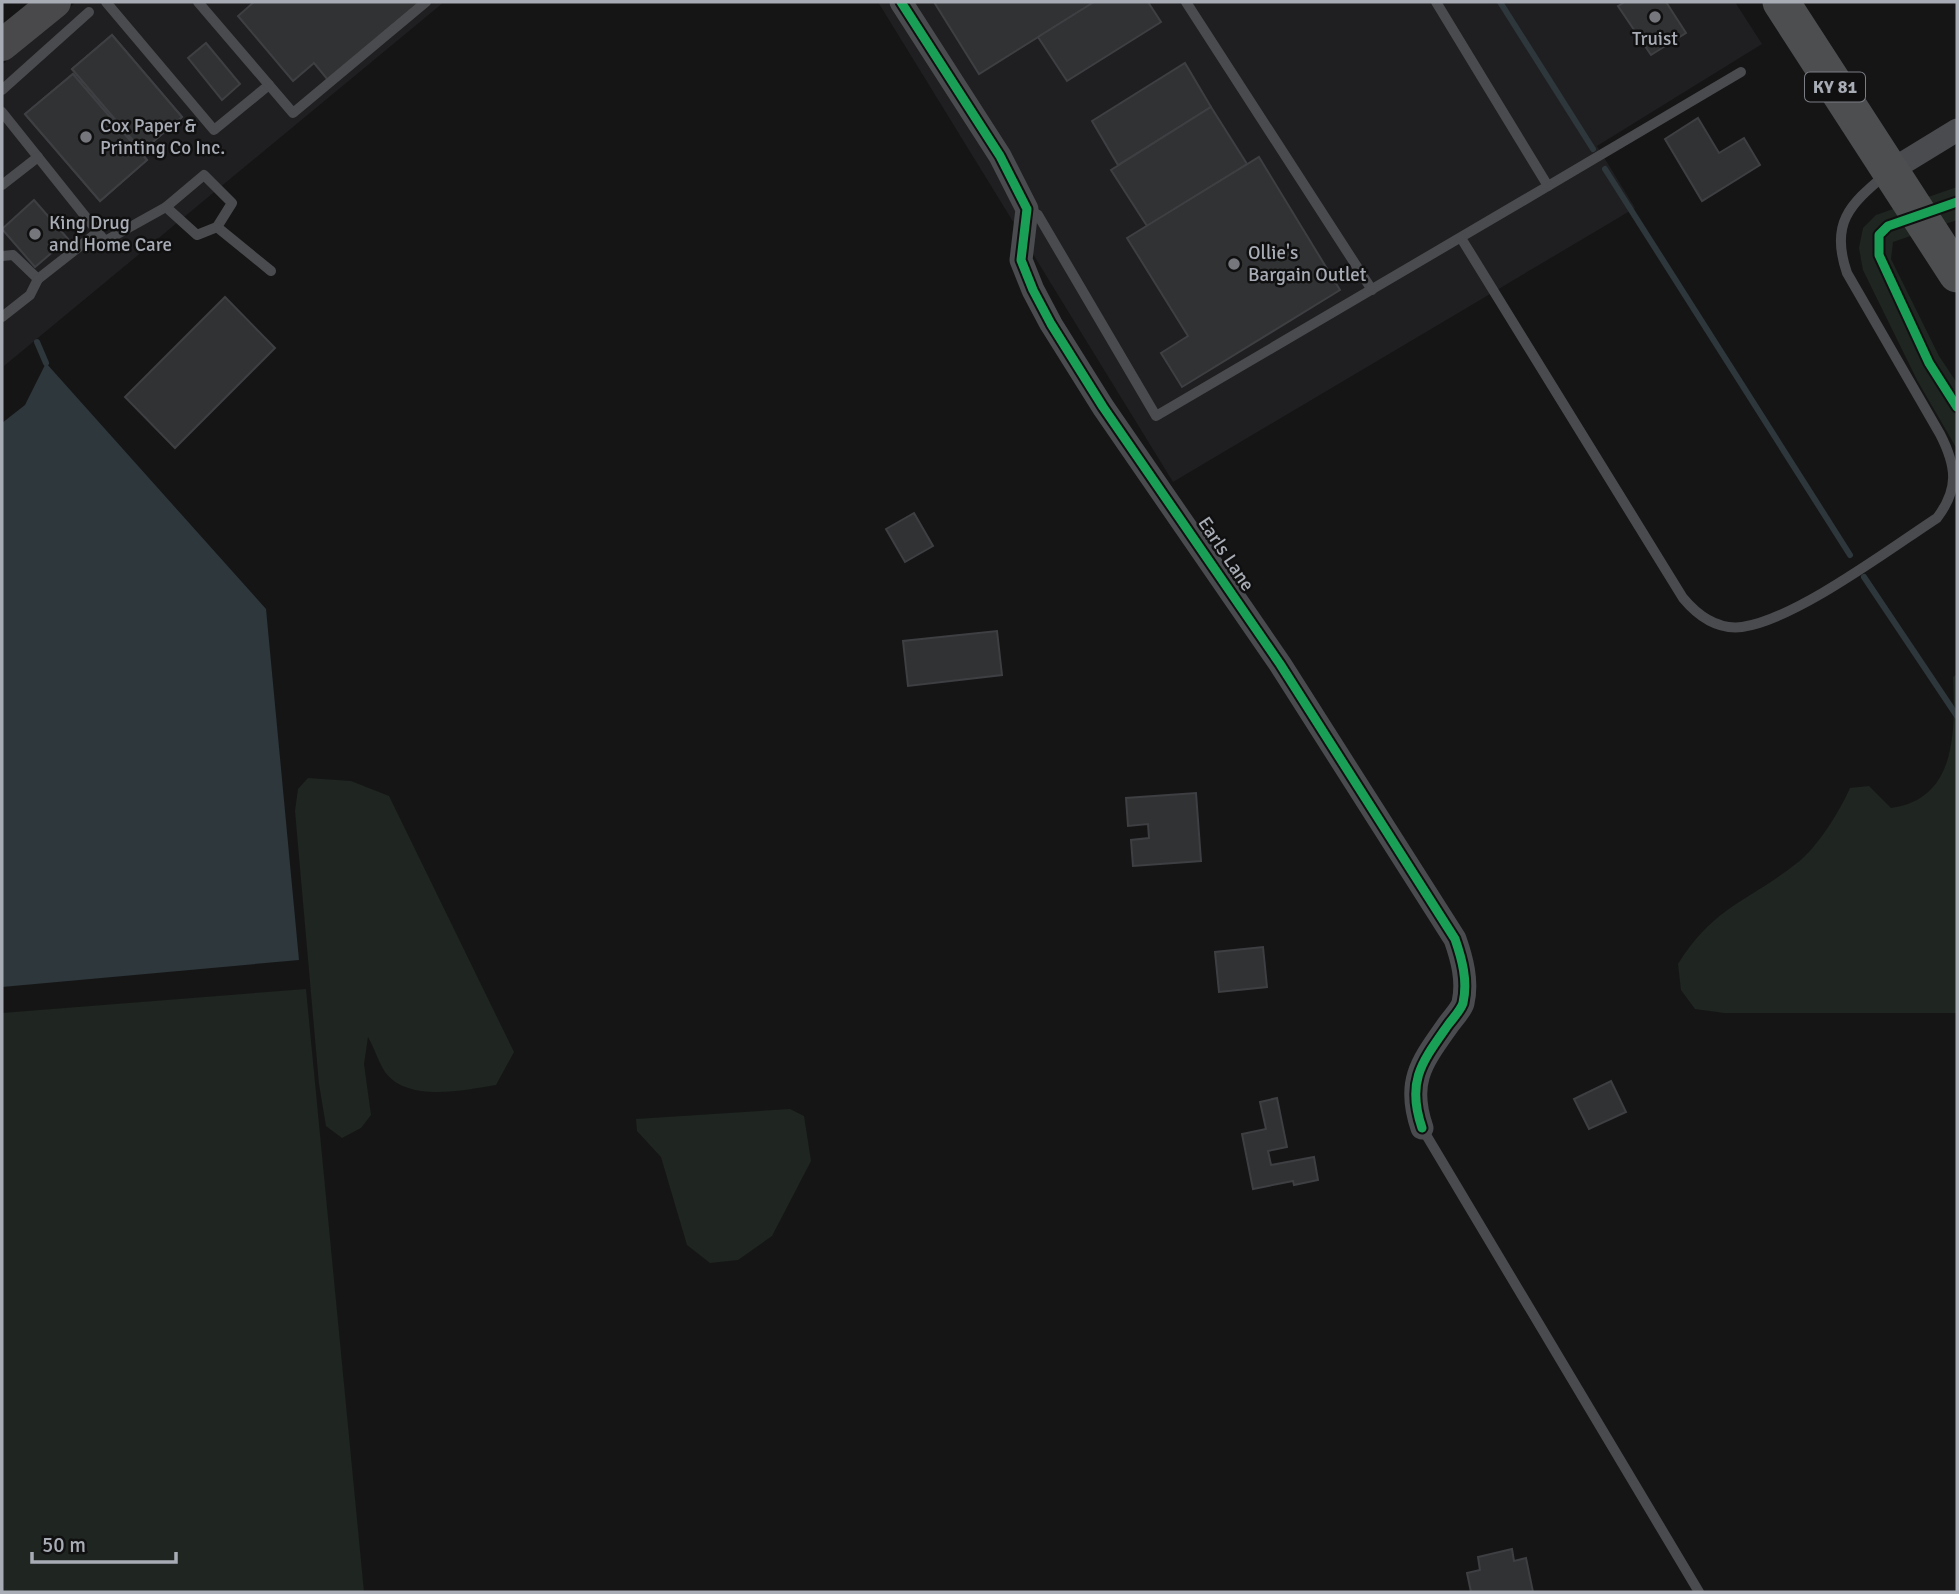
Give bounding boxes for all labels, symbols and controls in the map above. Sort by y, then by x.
marker: Truist [1647,9,1663,25]
place label: Truist [1632,27,1678,51]
road number: KY 81 [1805,72,1865,102]
place label: Cox Paper & Printing Co Inc. [100,114,225,160]
marker: Cox Paper & Printing Co Inc. [78,129,94,145]
place label: King Drug and Home Care [49,211,172,257]
marker: King Drug and Home Care [27,226,43,242]
place label: Ollie's Bargain Outlet [1248,241,1367,287]
marker: Ollie's Bargain Outlet [1226,256,1242,272]
street label: Earls Lane [1192,512,1260,596]
scale bar [32,1520,175,1564]
text: 50 m [42,1532,86,1558]

